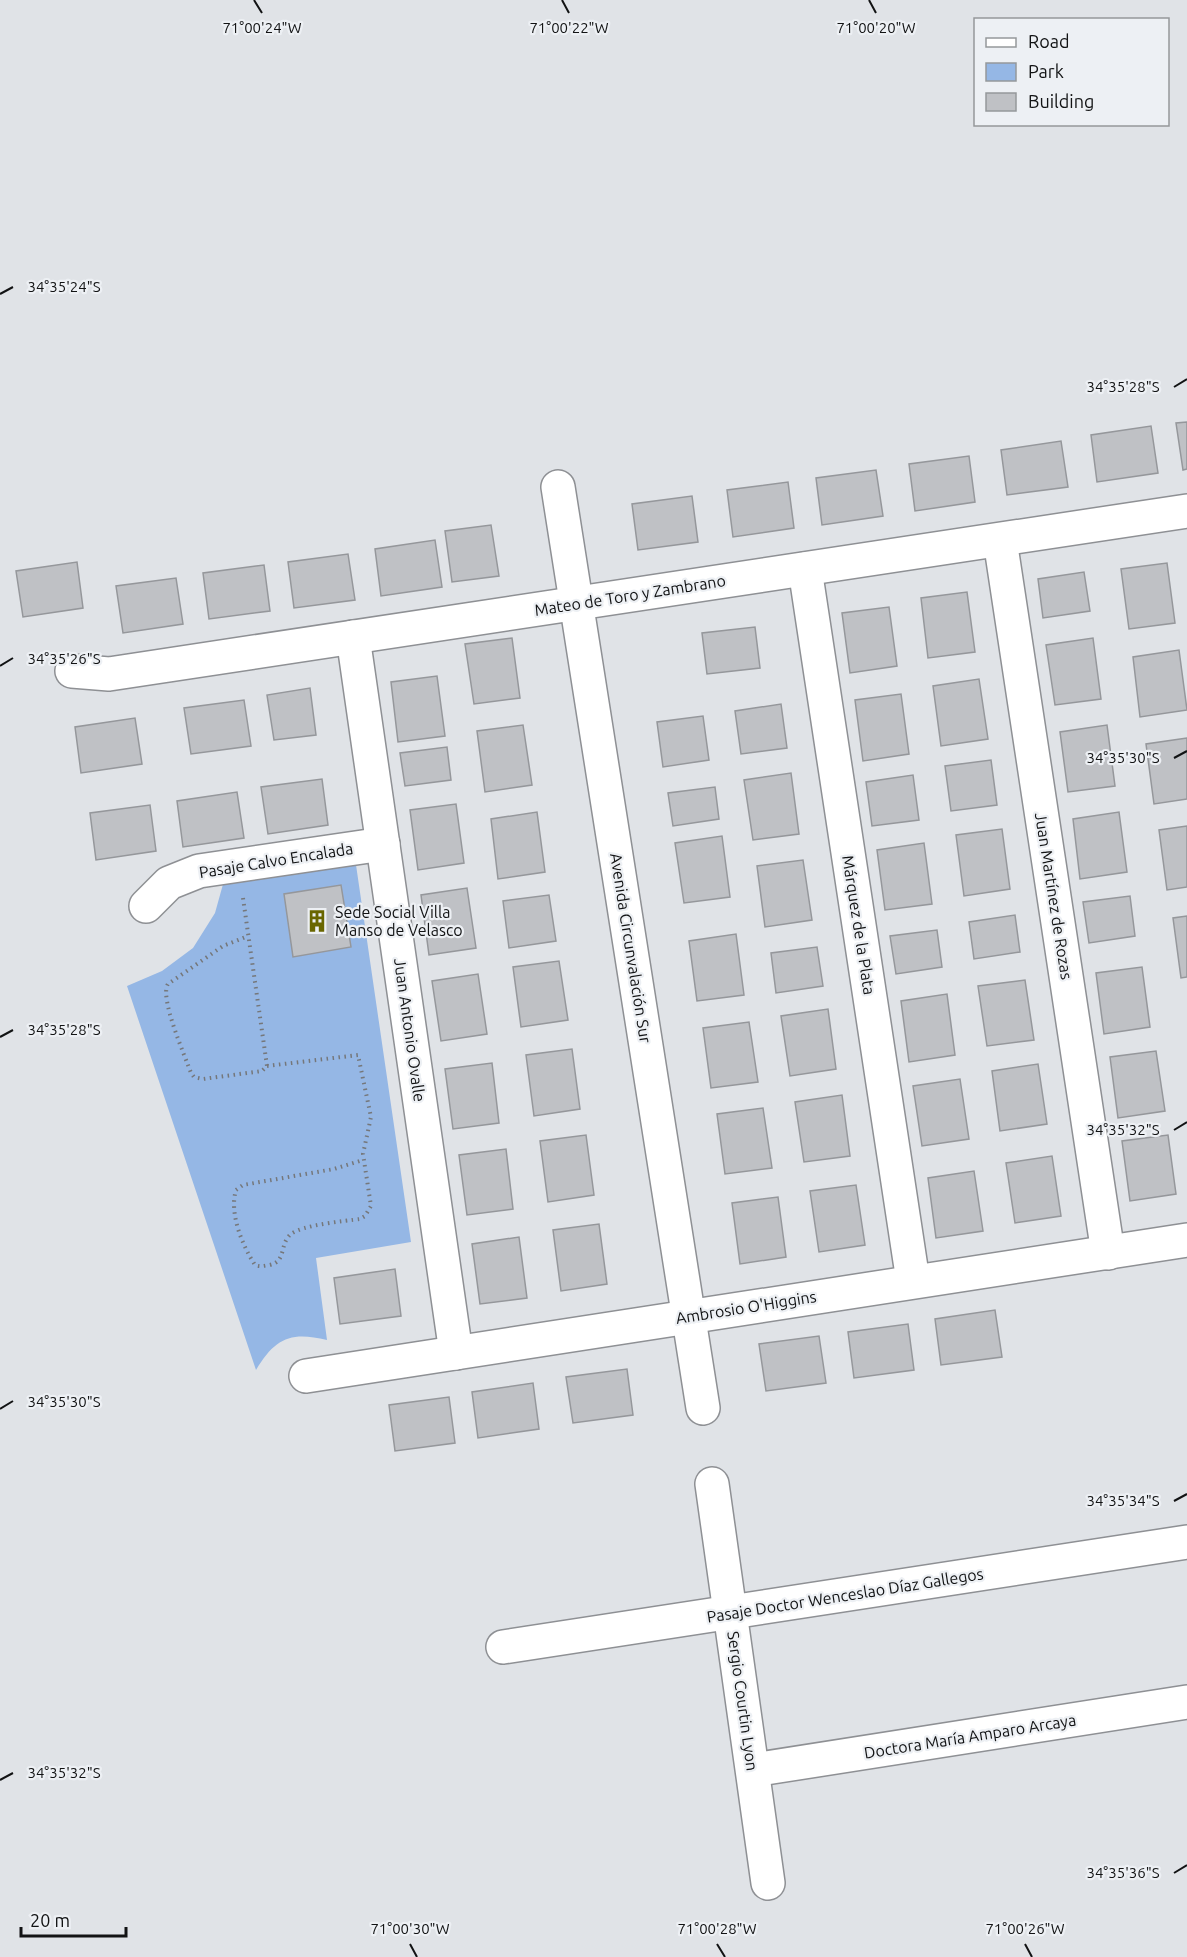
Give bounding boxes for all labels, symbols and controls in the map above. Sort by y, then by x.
legend [974,18,1169,126]
text: 71°00'24"W [222,19,302,36]
text: 71°00'22"W [529,19,609,36]
text: 71°00'20"W [836,19,916,36]
text: Road [1028,31,1070,51]
text: Park [1028,61,1064,81]
text: Building [1028,91,1094,111]
text: 34°35'24"S [27,278,101,295]
text: 34°35'28"S [1086,378,1160,395]
street label: Mateo de Toro y Zambrano [533,571,727,619]
text: 34°35'26"S [27,650,101,667]
text: 34°35'30"S [1086,749,1160,766]
street label: Juan Martínez de Rozas [1032,811,1076,981]
street label: Pasaje Calvo Encalada [198,839,354,881]
street label: Avenida Circunvalación Sur [607,852,655,1044]
street label: Márquez de la Plata [839,854,879,996]
place label: Sede Social Villa Manso de Velasco [335,903,463,939]
building icon: Sede Social Villa Manso de Velasco [304,908,330,934]
street label: Juan Antonio Ovalle [391,957,429,1103]
text: 34°35'28"S [27,1021,101,1038]
text: 34°35'32"S [1086,1121,1160,1138]
street label: Ambrosio O'Higgins [674,1287,818,1327]
text: 34°35'30"S [27,1393,101,1410]
text: 34°35'34"S [1086,1492,1160,1509]
street label: Pasaje Doctor Wenceslao Díaz Gallegos [705,1564,985,1626]
street label: Sergio Courtin Lyon [724,1630,762,1772]
street label: Doctora María Amparo Arcaya [863,1710,1077,1762]
text: 34°35'32"S [27,1764,101,1781]
text: 34°35'36"S [1086,1864,1160,1881]
scale bar [21,1900,126,1938]
text: 20 m [30,1910,70,1930]
text: 71°00'30"W [370,1920,450,1937]
text: 71°00'28"W [677,1920,757,1937]
text: 71°00'26"W [985,1920,1065,1937]

